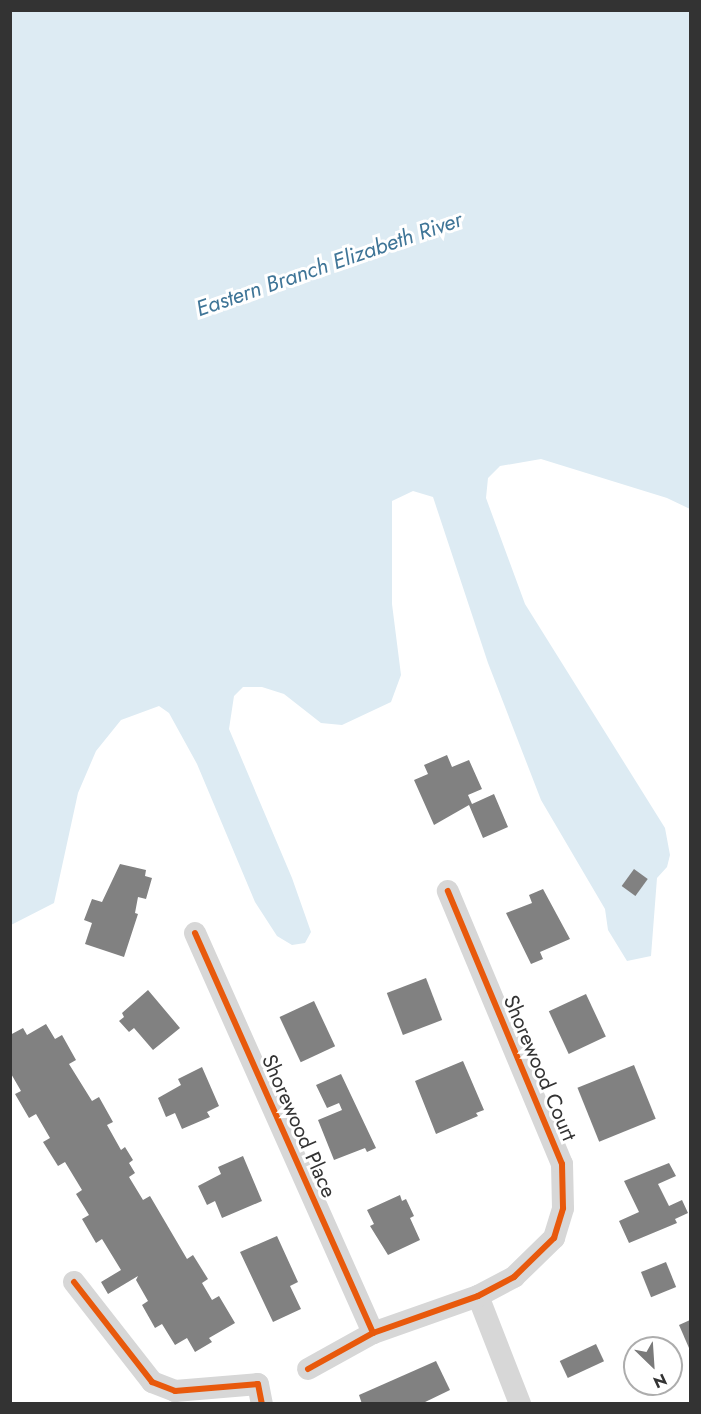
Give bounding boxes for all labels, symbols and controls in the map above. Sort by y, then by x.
water label: Eastern Branch Elizabeth River [193,206,465,322]
street label: Shorewood Court [498,991,582,1145]
street label: Shorewood Place [256,1051,342,1201]
north arrow [623,1336,683,1396]
text: N [649,1368,671,1394]

